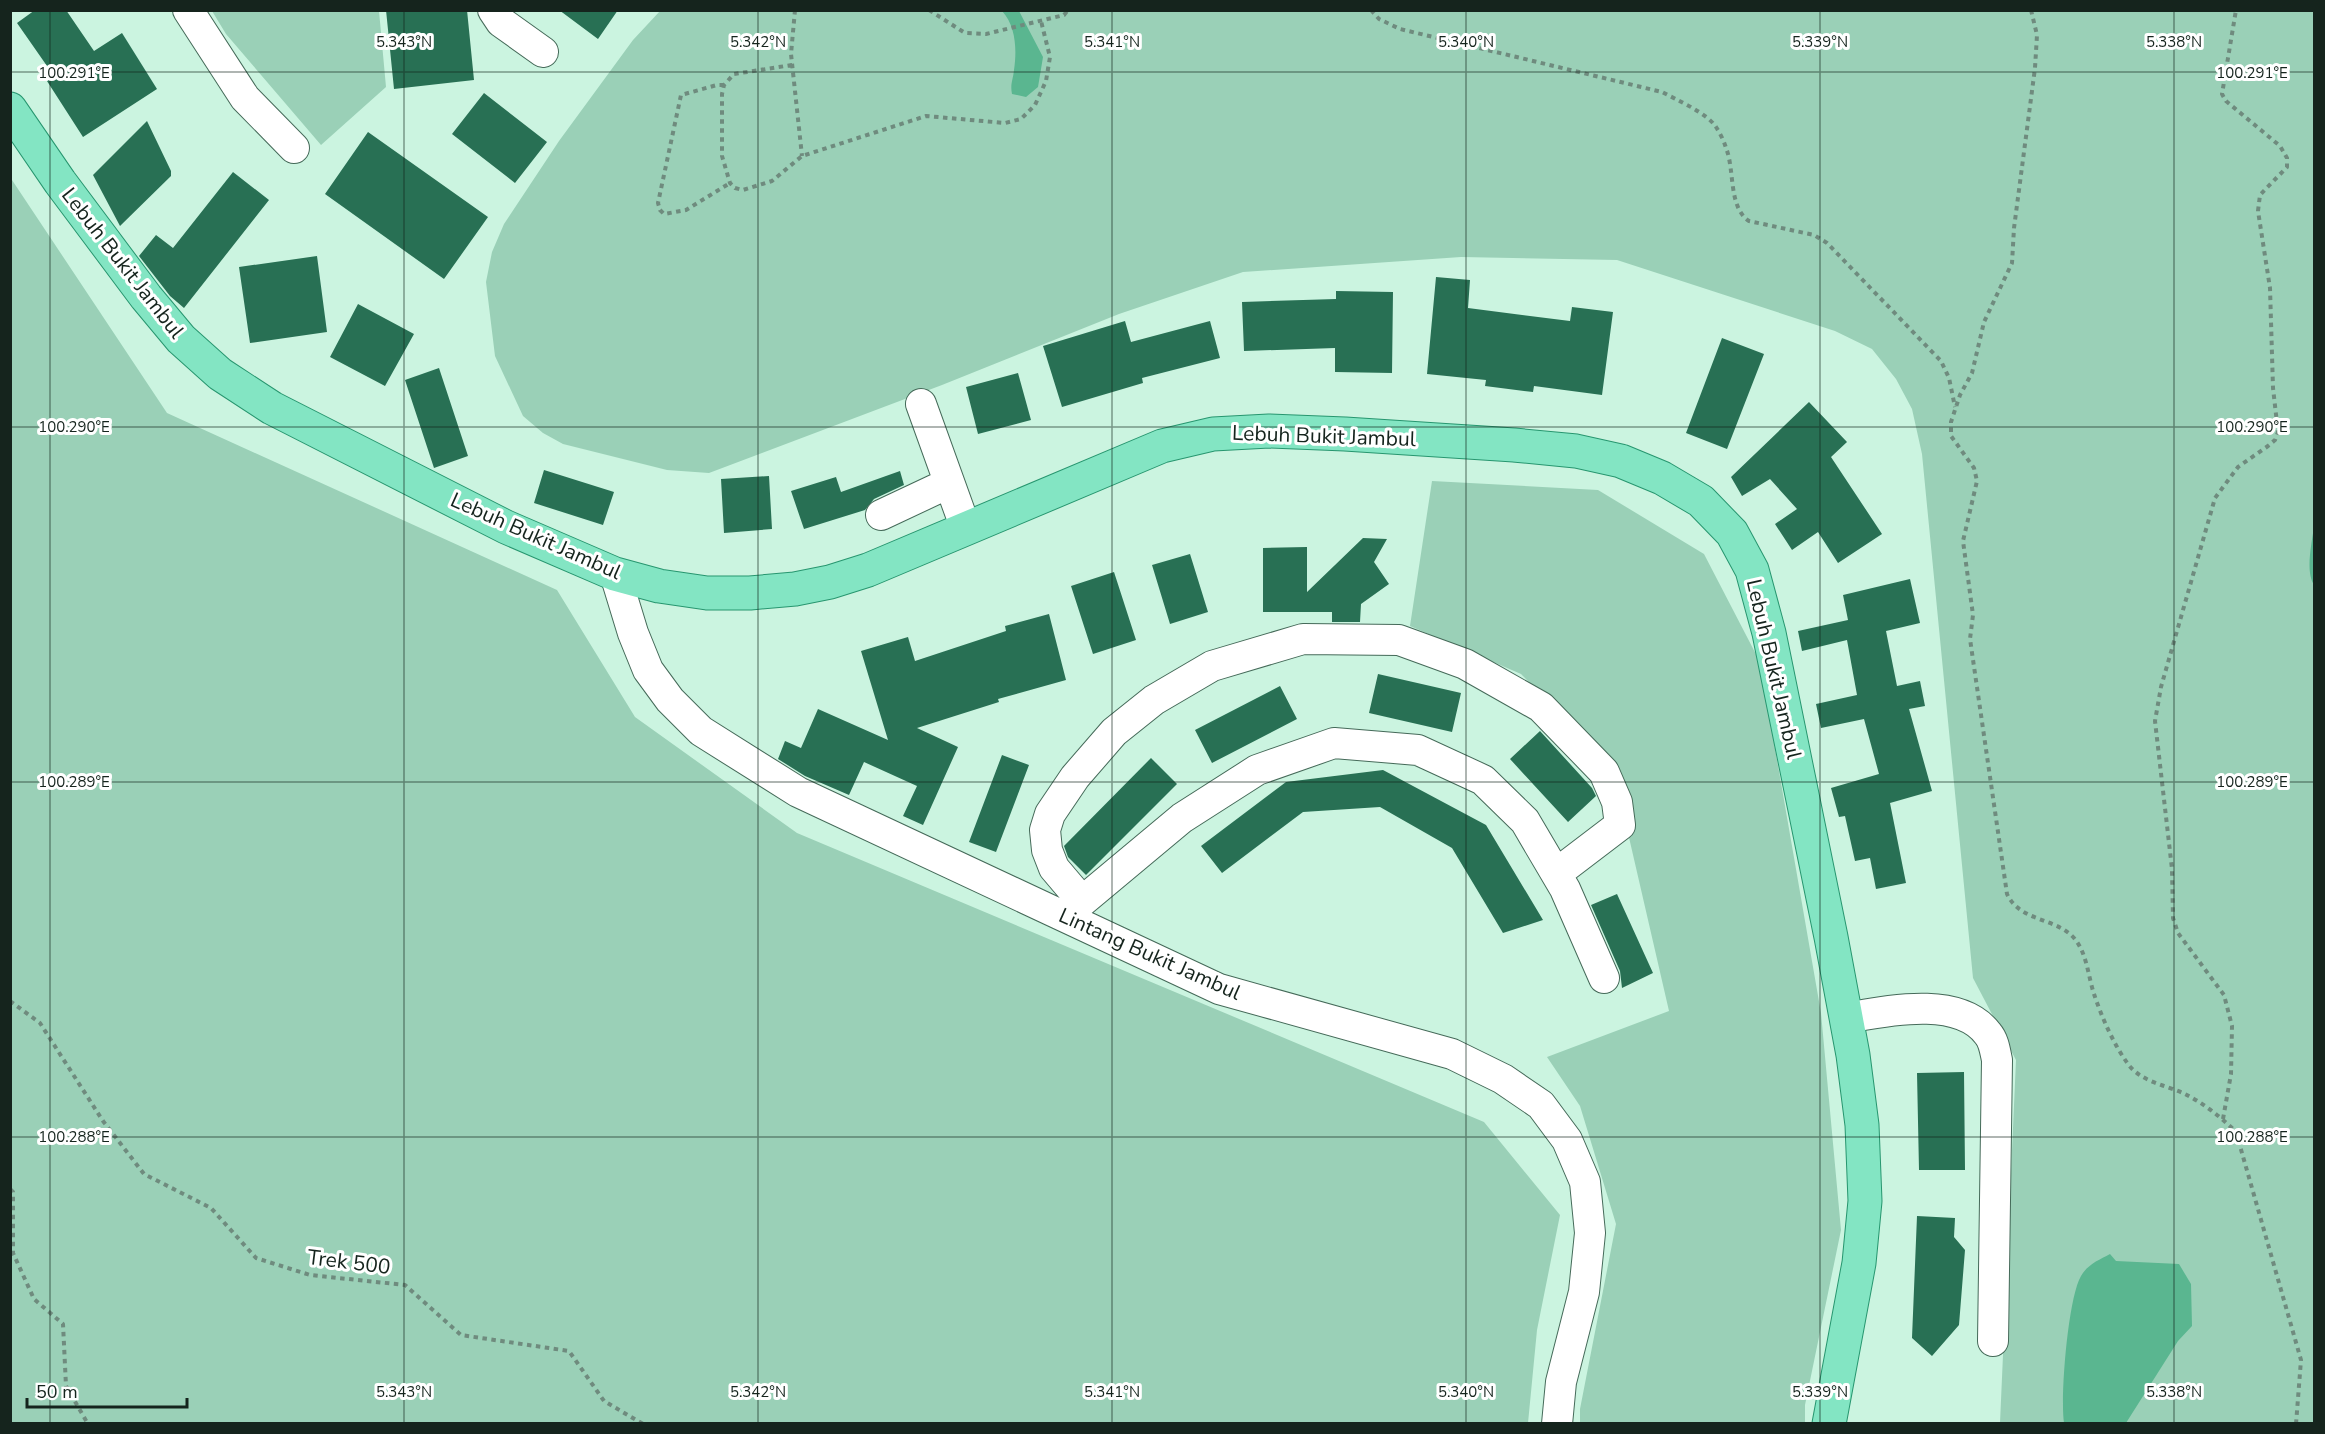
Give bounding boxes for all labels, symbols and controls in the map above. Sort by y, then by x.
text: 5.343°N [376,32,432,52]
text: 5.342°N [730,32,786,52]
text: 5.341°N [1084,32,1140,52]
text: 5.340°N [1438,32,1494,52]
text: 5.339°N [1792,32,1848,52]
text: 5.338°N [2146,32,2202,52]
text: 100.291°E [38,63,110,83]
text: 100.291°E [2216,63,2288,83]
street label: Lebuh Bukit Jambul [55,182,191,345]
text: 100.290°E [38,417,110,437]
text: 100.290°E [2216,417,2288,437]
street label: Lebuh Bukit Jambul [1232,419,1417,453]
street label: Lebuh Bukit Jambul [446,486,626,587]
street label: Lebuh Bukit Jambul [1740,576,1809,763]
text: 100.289°E [38,772,110,792]
text: 100.289°E [2216,772,2288,792]
street label: Lintang Bukit Jambul [1055,901,1246,1007]
text: 100.288°E [38,1127,110,1147]
text: 100.288°E [2216,1127,2288,1147]
street label: Trek 500 [306,1243,392,1281]
scale bar [27,1371,188,1409]
text: 50 m [36,1380,78,1404]
text: 5.343°N [376,1382,432,1402]
text: 5.342°N [730,1382,786,1402]
text: 5.341°N [1084,1382,1140,1402]
text: 5.340°N [1438,1382,1494,1402]
text: 5.339°N [1792,1382,1848,1402]
text: 5.338°N [2146,1382,2202,1402]

